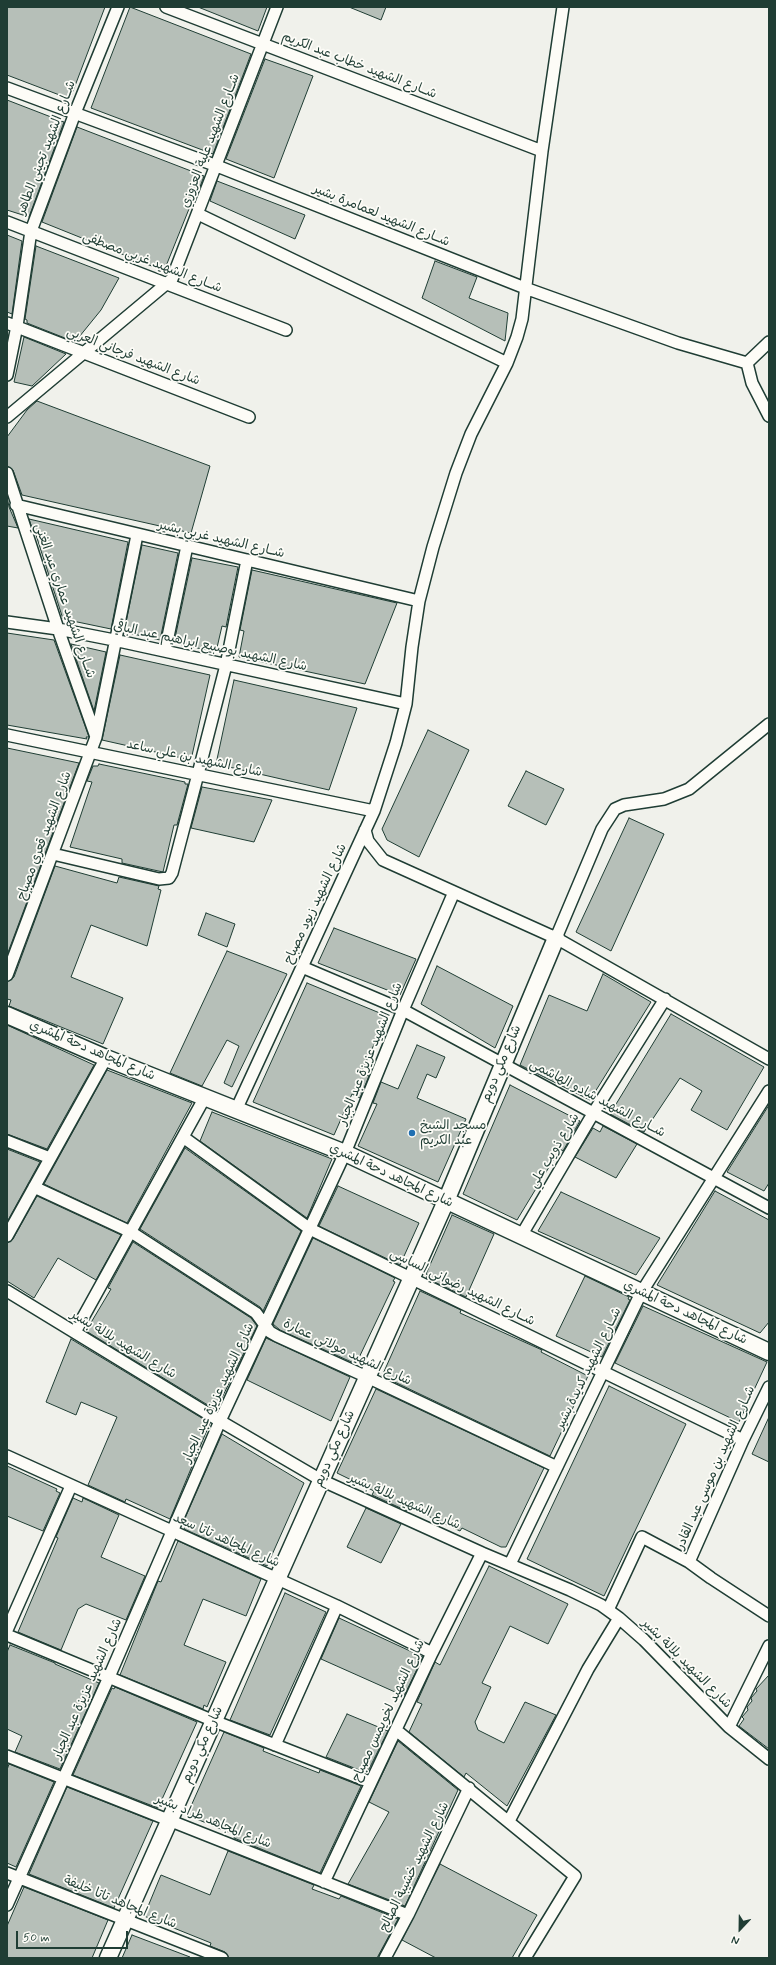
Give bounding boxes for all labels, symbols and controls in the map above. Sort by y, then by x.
street label: شــارع الشهيد خطاب عبد الكريم [279,29,439,103]
street label: شــارع الشهيد علية العزوزي [178,72,244,210]
street label: شــارع الشهيد تجيني الطاهر [14,79,80,217]
street label: شــارع الشهيد لعمامرة بشير [310,181,452,251]
street label: شــارع الشهيد غربي مصطفى [80,229,224,297]
street label: شارع الشهيد فرجاني العربي [64,324,202,390]
street label: شــارع الشهيد غربي بشير [156,518,286,562]
street label: شــارع الشهيد عماري عبد الغني [30,522,98,680]
street label: شارع الشهيد بوصبيع ابراهيم عبد الباقي [112,619,308,675]
street label: شارع الشهيد بن علي ساعد [125,737,263,781]
street label: شارع الشهيد قعري مصباح [14,769,76,903]
street label: شارع الشهيد زيود مصباح [281,841,351,967]
street label: شارع الشهيد عزيزة عبد الجبار [335,980,407,1128]
street label: شارع المجاهد دحة المشري [27,1017,157,1085]
street label: شارع مكي دويم [479,1023,525,1105]
street label: شــارع الشهيد شادو الهاشمي [527,1057,667,1141]
street label: شارع ذويب علي [527,1111,583,1191]
place label: مسجد الشيخ عبد الكريم [420,1118,486,1149]
marker: مسجد الشيخ عبد الكريم [407,1128,417,1138]
street label: شارع المجاهد دحة المشري [327,1140,455,1212]
street label: شــارع الشهيد رضواني الساسي [387,1246,537,1330]
street label: شارع المجاهد دحة المشري [621,1277,749,1349]
street label: شــارع الشهيد كديدة بشير [553,1305,625,1433]
street label: شارع الشهيد بلالة بشير [67,1307,179,1383]
street label: شارع الشهيد مولاتي عمارة [280,1316,414,1390]
street label: شارع الشهيد عزيزة عبد الجبار [180,1321,258,1465]
street label: شــارع الشهيد بن موسى عبد القادر [673,1384,759,1552]
street label: شارع مكي دويم [311,1408,359,1490]
street label: شارع الشهيد بلالة بشير [346,1470,462,1534]
street label: شارع المجاهد تاتا سعد [170,1510,282,1572]
street label: شارع الشهيد عزيزة عبد الجبار [50,1616,126,1762]
street label: شارع الشهيد بلالة بشير [638,1616,734,1712]
street label: شارع الشهيد لخويمس مصباح [349,1637,429,1785]
street label: شارع مكي دويم [179,1704,227,1786]
street label: شارع المجاهد طراد بشير [153,1792,273,1852]
street label: شارع الشهيد خشيبة الصالح [377,1800,453,1934]
street label: شارع المجاهد تاتا خليفة [61,1873,179,1933]
north arrow [720,1909,760,1949]
scale bar [18,1923,130,1949]
text: 50 m [23,1930,50,1946]
text: N [729,1932,742,1948]

